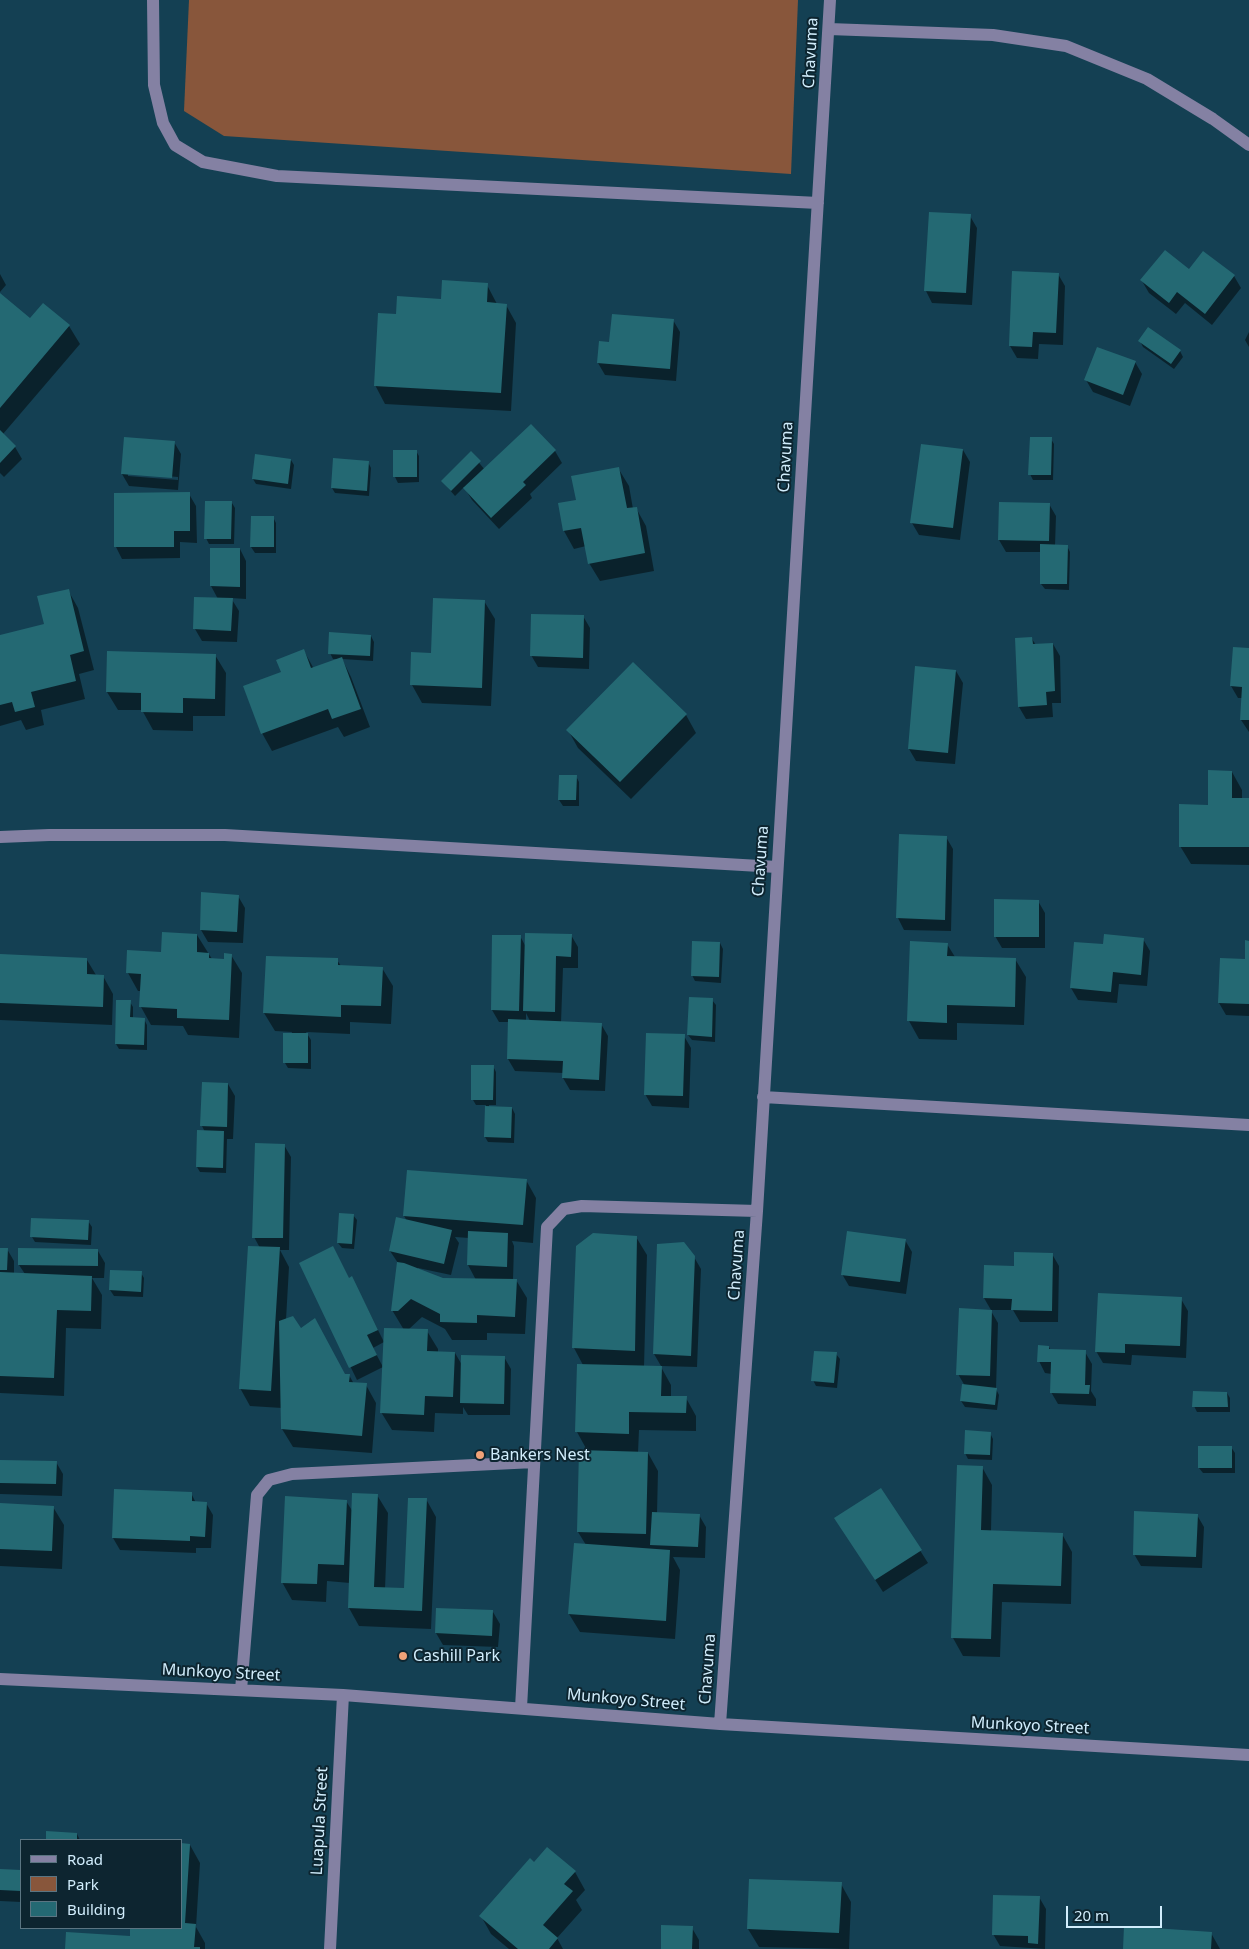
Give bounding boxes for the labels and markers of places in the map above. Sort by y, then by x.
place label: Bankers Nest [490,1445,590,1465]
marker: Bankers Nest [474,1449,486,1461]
place label: Cashill Park [413,1646,500,1666]
marker: Cashill Park [397,1650,409,1662]

